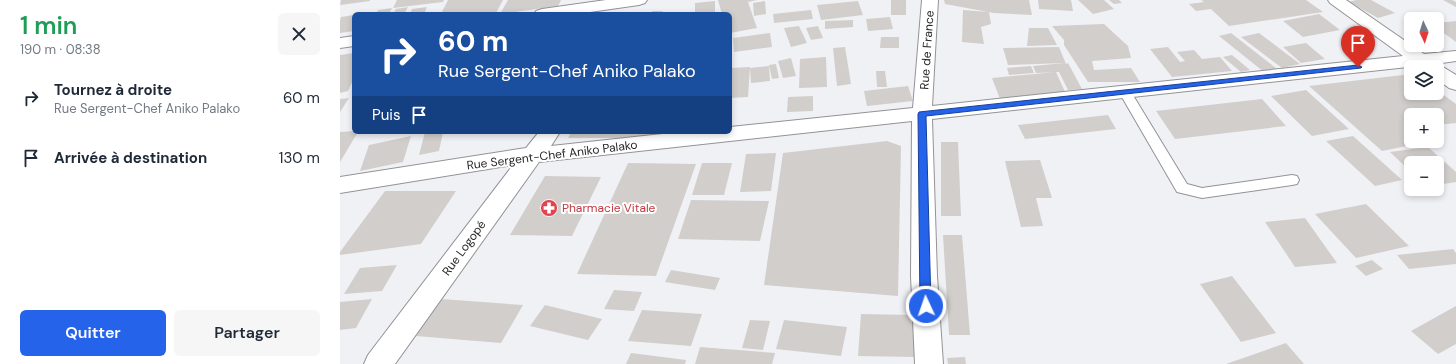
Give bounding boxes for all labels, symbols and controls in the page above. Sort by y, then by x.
text: 1 min [20,10,77,41]
street label: Rue de France [916,10,938,90]
north arrow [1404,12,1444,52]
map controls [1404,12,1444,196]
button: close [278,13,320,55]
text: 60 m [438,23,508,60]
pin [1341,26,1375,67]
icon: right [372,28,424,80]
icon: arrive [1347,32,1369,54]
text: 190 m · 08:38 [20,41,101,58]
text: Rue Sergent-Chef Aniko Palako [438,59,696,83]
button: layers [1404,60,1444,100]
text: Tournez à droite [54,80,172,100]
icon: right [20,87,42,109]
text: 60 m [283,88,320,108]
text: Rue Sergent-Chef Aniko Palako [54,100,240,117]
icon: arrive [408,104,430,126]
text: Puis [372,105,400,125]
button: + [1404,108,1444,148]
street label: Rue Sergent-Chef Aniko Palako [466,137,638,173]
icon: arrive [20,147,42,169]
text: Arrivée à destination [54,148,207,168]
text: 130 m [279,148,320,168]
button: − [1404,156,1444,196]
pharmacy icon: Pharmacie Vitale [539,198,559,218]
place label: Pharmacie Vitale [562,200,656,216]
street label: Rue Logopé [438,217,490,279]
position arrow [905,285,947,327]
button: Quitter [20,310,166,356]
button: Partager [174,310,320,356]

